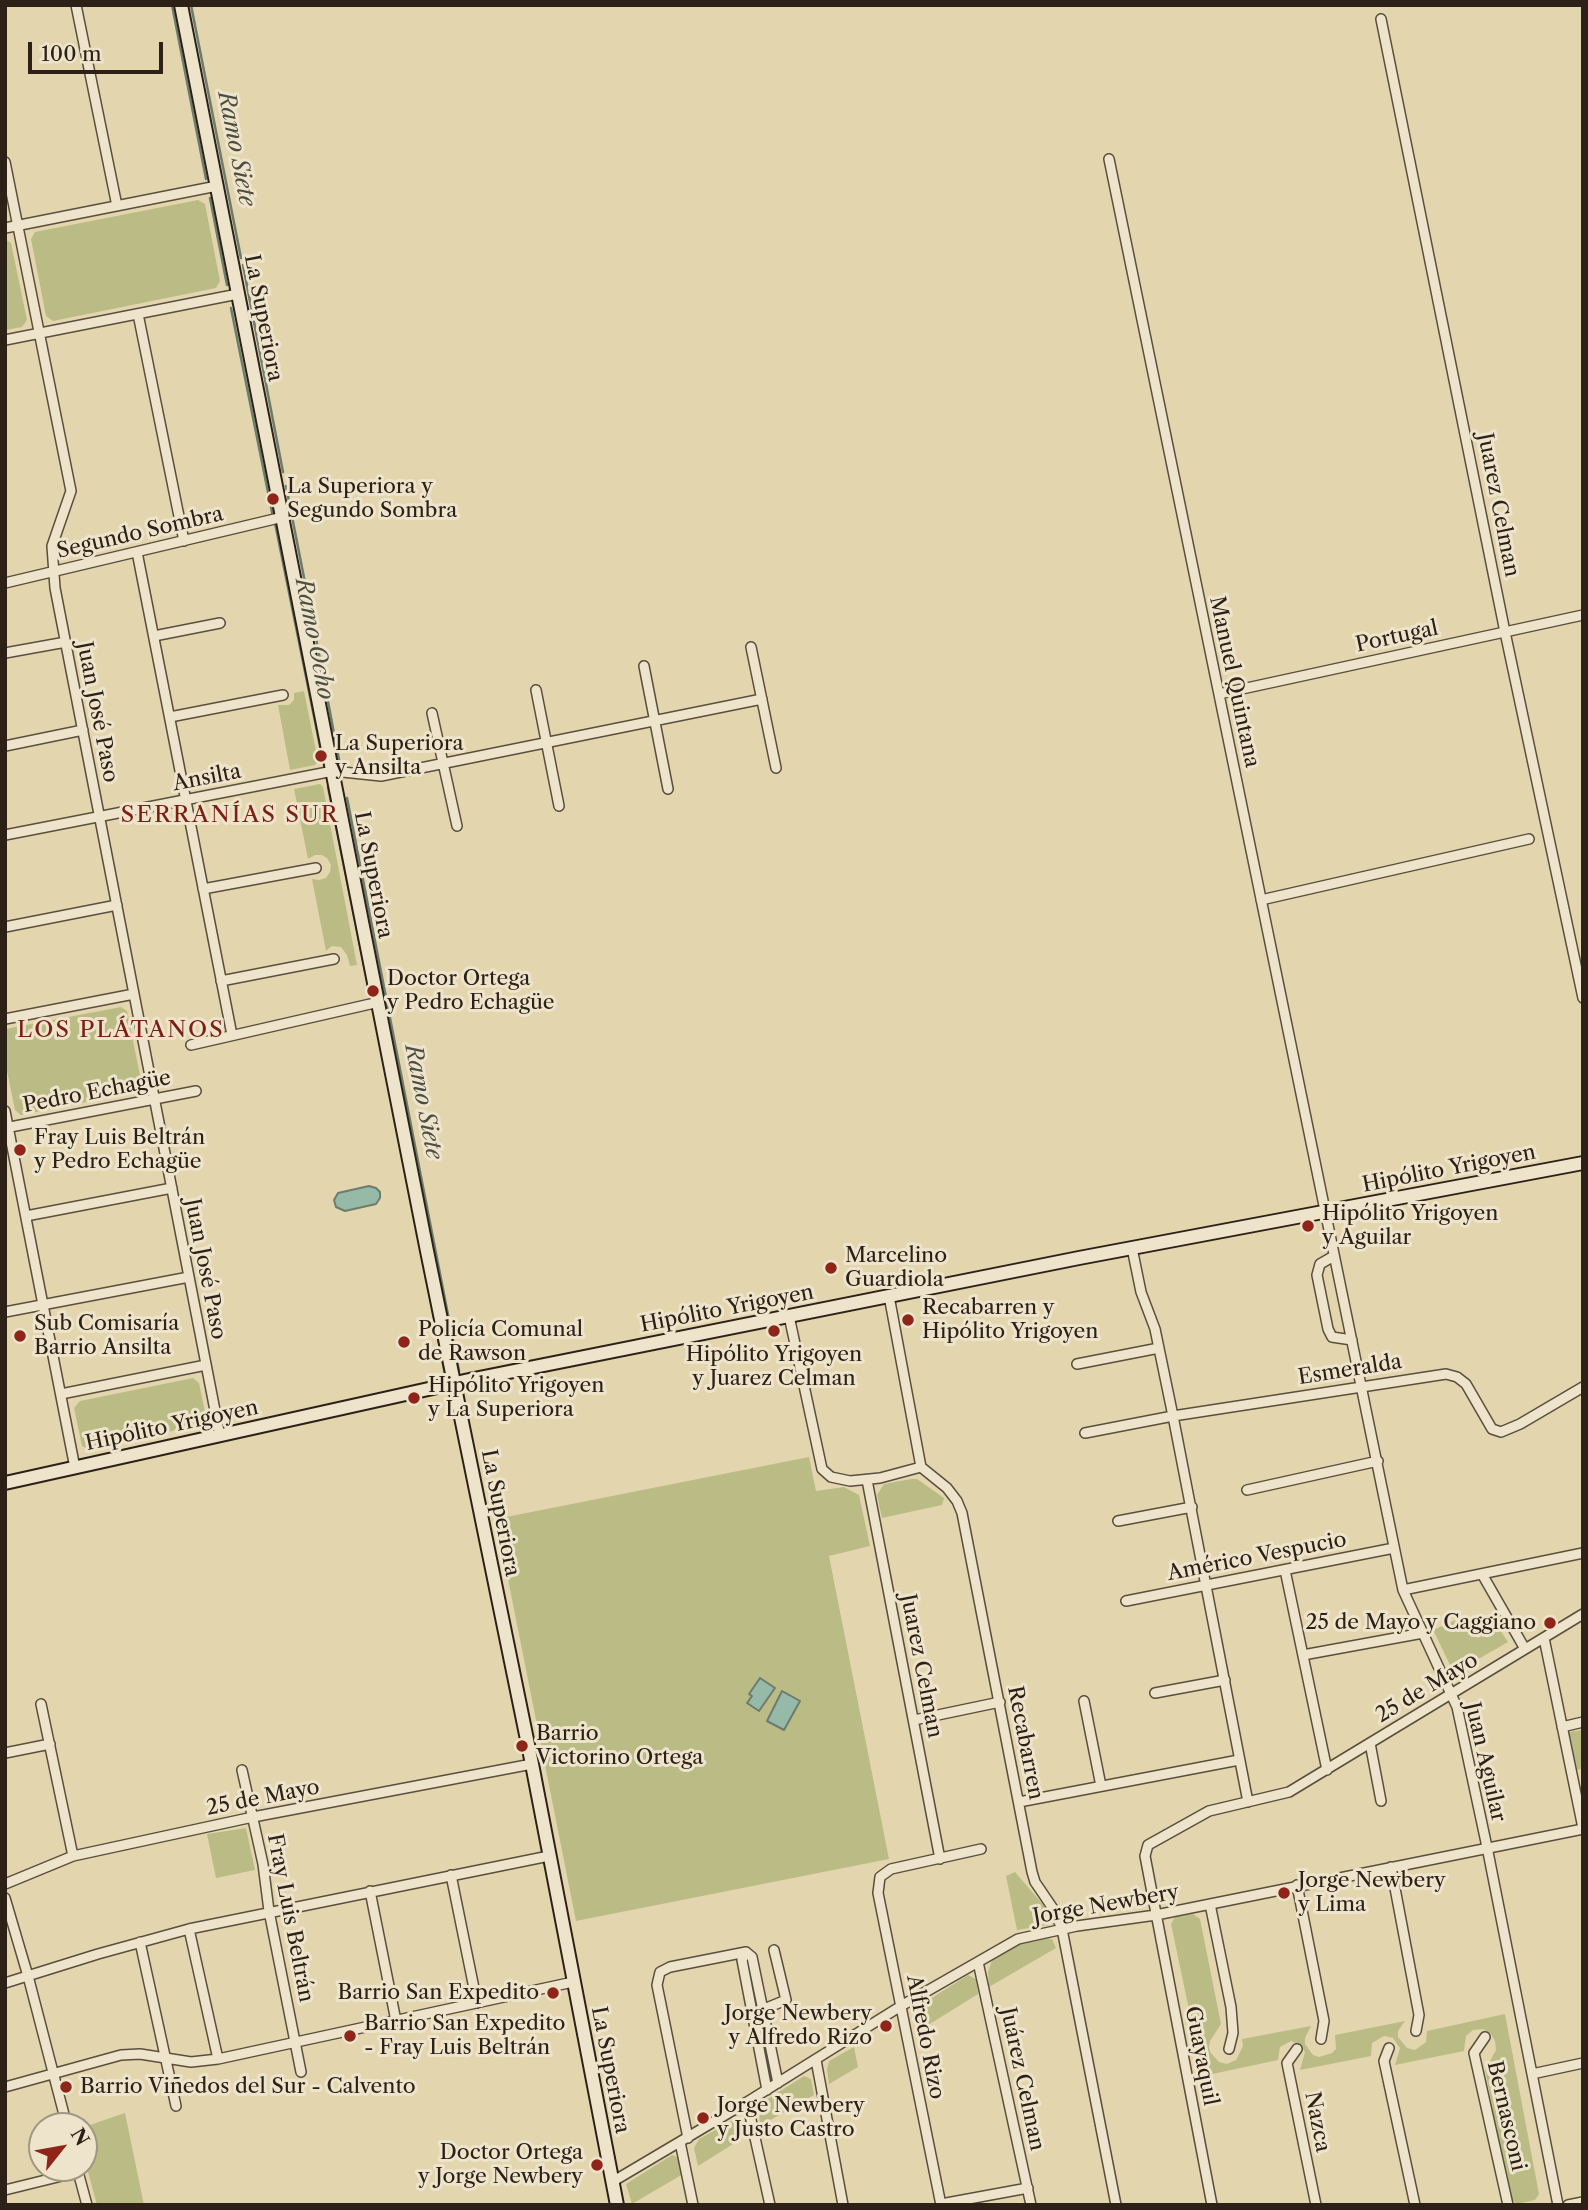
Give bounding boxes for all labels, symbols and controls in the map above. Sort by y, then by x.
scale bar [32,28,166,72]
text: 100 m [41,41,102,66]
water label: Ramo Siete [211,89,261,209]
street label: La Superiora [238,252,288,384]
street label: Juarez Celman [1472,431,1524,579]
place label: La Superiora y Segundo Sombra [287,474,457,524]
marker: La Superiora y Segundo Sombra [265,491,281,507]
street label: Segundo Sombra [54,502,226,564]
water label: Ramo Ocho [289,576,339,702]
street label: Manuel Quintana [1204,594,1264,770]
street label: Portugal [1353,616,1441,658]
street label: Juan José Paso [71,639,123,785]
place label: La Superiora y Ansilta [335,731,464,781]
marker: La Superiora y Ansilta [313,748,329,764]
street label: Ansilta [171,759,243,797]
district label: SERRANÍAS SUR [122,801,338,829]
street label: La Superiora [348,809,398,941]
place label: Doctor Ortega y Pedro Echagüe [387,966,554,1016]
marker: Doctor Ortega y Pedro Echagüe [365,983,381,999]
district label: LOS PLÁTANOS [19,1016,223,1044]
water label: Ramo Siete [398,1042,448,1162]
street label: Pedro Echagüe [21,1065,173,1119]
place label: Fray Luis Beltrán y Pedro Echagüe [34,1125,205,1175]
street label: Hipólito Yrigoyen [1360,1140,1538,1198]
marker: Fray Luis Beltrán y Pedro Echagüe [12,1142,28,1158]
street label: Juan José Paso [179,1196,231,1342]
place label: Hipólito Yrigoyen y Aguilar [1322,1201,1498,1251]
marker: Hipólito Yrigoyen y Aguilar [1300,1218,1316,1234]
place label: Marcelino Guardiola [845,1243,947,1293]
marker: Marcelino Guardiola [823,1260,839,1276]
street label: Hipólito Yrigoyen [638,1280,816,1338]
place label: Recabarren y Hipólito Yrigoyen [922,1295,1098,1345]
place label: Sub Comisaría Barrio Ansilta [34,1311,179,1361]
marker: Recabarren y Hipólito Yrigoyen [900,1312,916,1328]
place label: Policía Comunal de Rawson [418,1317,583,1367]
marker: Hipólito Yrigoyen y Juarez Celman [766,1323,782,1339]
marker: Sub Comisaría Barrio Ansilta [12,1328,28,1344]
marker: Policía Comunal de Rawson [396,1334,412,1350]
place label: Hipólito Yrigoyen y Juarez Celman [686,1342,862,1392]
street label: Esmeralda [1296,1349,1404,1391]
place label: Hipólito Yrigoyen y La Superiora [428,1373,604,1423]
marker: Hipólito Yrigoyen y La Superiora [406,1390,422,1406]
street label: Hipólito Yrigoyen [83,1395,261,1457]
street label: La Superiora [475,1447,525,1579]
street label: Américo Vespucio [1165,1527,1349,1587]
street label: Juarez Celman [895,1592,947,1740]
place label: 25 de Mayo y Caggiano [1305,1610,1536,1636]
marker: 25 de Mayo y Caggiano [1542,1615,1558,1631]
street label: 25 de Mayo [1371,1648,1483,1728]
street label: Recabarren [1002,1684,1048,1802]
street label: Juan Aguilar [1459,1700,1511,1824]
place label: Barrio Victorino Ortega [536,1721,703,1771]
marker: Barrio Victorino Ortega [514,1738,530,1754]
street label: 25 de Mayo [204,1775,322,1821]
street label: Fray Luis Beltrán [261,1832,319,2004]
place label: Jorge Newbery y Lima [1298,1868,1446,1918]
street label: Jorge Newbery [1031,1880,1181,1930]
marker: Jorge Newbery y Lima [1276,1885,1292,1901]
street label: Alfredo Rizo [901,1973,949,2101]
place label: Barrio San Expedito [338,1980,539,2006]
marker: Barrio San Expedito [545,1985,561,2001]
place label: Jorge Newbery y Alfredo Rizo [724,2001,872,2051]
street label: La Superiora [585,2004,635,2136]
street label: Guayaquil [1179,2004,1223,2108]
street label: Juárez Celman [995,2005,1049,2153]
place label: Barrio San Expedito - Fray Luis Beltrán [364,2011,565,2061]
marker: Jorge Newbery y Alfredo Rizo [878,2018,894,2034]
marker: Barrio San Expedito - Fray Luis Beltrán [342,2028,358,2044]
street label: Bernasconi [1481,2059,1531,2173]
place label: Barrio Viñedos del Sur - Calvento [80,2074,416,2100]
marker: Barrio Viñedos del Sur - Calvento [58,2079,74,2095]
street label: Nazca [1299,2090,1335,2154]
place label: Jorge Newbery y Justo Castro [717,2093,865,2143]
marker: Jorge Newbery y Justo Castro [695,2110,711,2126]
north arrow [28,2112,98,2182]
text: N [66,2124,94,2150]
place label: Doctor Ortega y Jorge Newbery [418,2140,583,2190]
marker: Doctor Ortega y Jorge Newbery [589,2157,605,2173]

